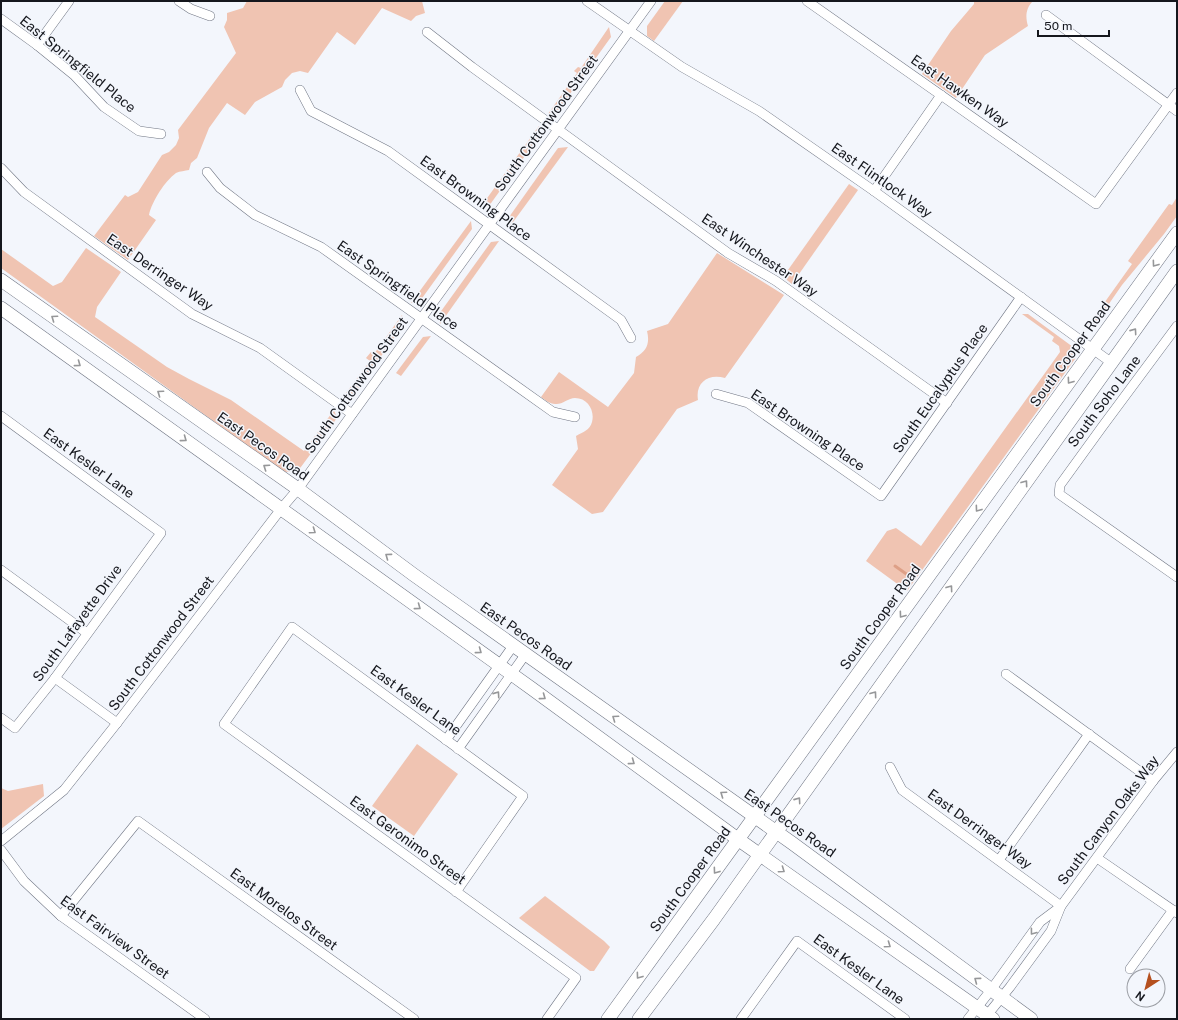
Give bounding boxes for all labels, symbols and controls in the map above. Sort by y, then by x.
street label: East Springfield Place [17,12,139,116]
scale bar [1038,12,1109,38]
text: 50 m [1044,19,1072,33]
street label: East Hawken Way [908,51,1012,131]
street label: South Cottonwood Street [491,52,601,194]
street label: East Flintlock Way [829,139,936,221]
street label: East Browning Place [417,152,535,244]
street label: East Winchester Way [699,210,822,300]
street label: East Derringer Way [104,230,217,314]
street label: East Springfield Place [334,237,462,333]
one-way arrow [1153,259,1160,266]
street label: South Cooper Road [1026,298,1114,410]
street label: South Cottonwood Street [301,314,411,456]
one-way arrow [51,316,58,323]
street label: South Eucalyptus Place [889,320,991,456]
one-way arrow [1129,329,1136,336]
street label: South Soho Lane [1064,352,1144,450]
one-way arrow [74,359,81,366]
one-way arrow [1068,377,1075,384]
street label: East Browning Place [748,386,868,474]
one-way arrow [157,391,164,398]
street label: East Pecos Road [214,409,312,483]
street label: East Kesler Lane [40,425,138,501]
one-way arrow [179,434,186,441]
one-way arrow [263,465,270,472]
one-way arrow [1020,480,1027,487]
one-way arrow [976,505,983,512]
one-way arrow [309,526,316,534]
one-way arrow [386,554,393,561]
street label: South Lafayette Drive [29,561,125,685]
street label: South Cooper Road [836,561,924,673]
street label: South Cottonwood Street [105,572,217,714]
one-way arrow [945,586,952,593]
street label: East Pecos Road [477,599,575,673]
one-way arrow [414,603,421,610]
one-way arrow [899,611,907,618]
one-way arrow [475,646,482,653]
street label: East Kesler Lane [367,662,465,738]
one-way arrow [492,691,500,698]
one-way arrow [869,691,877,698]
one-way arrow [539,692,546,699]
one-way arrow [612,716,619,723]
street label: South Canyon Oaks Way [1054,752,1162,888]
one-way arrow [627,757,634,764]
street label: East Pecos Road [741,786,839,860]
street label: East Derringer Way [925,786,1036,872]
one-way arrow [720,791,727,799]
street label: East Geronimo Street [347,793,469,887]
one-way arrow [794,797,801,804]
street label: South Cooper Road [646,823,734,935]
street label: East Morelos Street [227,865,341,953]
one-way arrow [778,865,785,873]
one-way arrow [713,867,721,874]
street label: East Fairview Street [57,892,173,982]
one-way arrow [1031,927,1038,934]
street label: East Kesler Lane [810,931,908,1007]
one-way arrow [884,940,891,947]
north arrow [1126,968,1166,1008]
one-way arrow [637,972,644,979]
one-way arrow [974,977,981,984]
text: N [1133,989,1147,1003]

